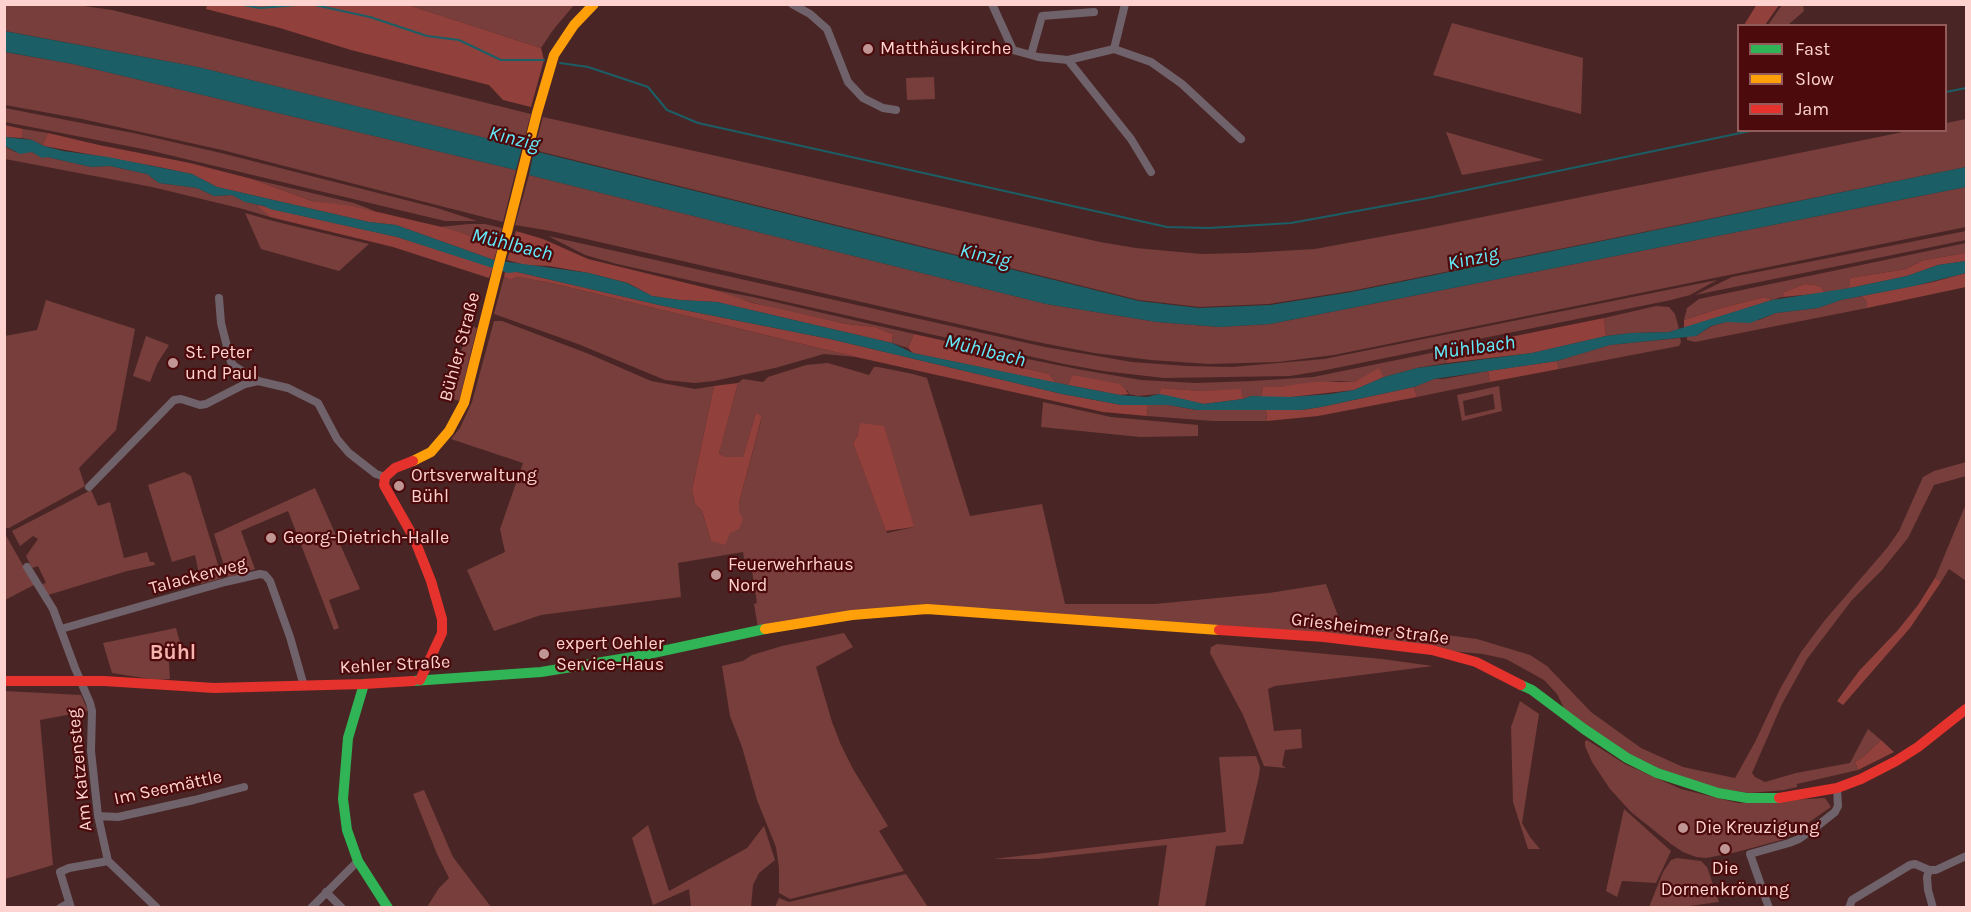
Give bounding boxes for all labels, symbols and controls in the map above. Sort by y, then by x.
legend [1737,24,1947,132]
place label: Matthäuskirche [880,38,1011,60]
text: Fast [1795,38,1830,60]
marker: Matthäuskirche [861,42,875,56]
text: Slow [1795,68,1834,90]
text: Jam [1795,98,1829,120]
water label: Kinzig [486,121,542,157]
water label: Mühlbach [469,223,555,267]
water label: Kinzig [957,239,1013,273]
water label: Kinzig [1445,242,1501,276]
street label: Bühler Straße [435,290,485,404]
water label: Mühlbach [942,329,1028,373]
water label: Mühlbach [1431,330,1517,366]
place label: St. Peter und Paul [185,342,258,385]
marker: St. Peter und Paul [166,356,180,370]
place label: Ortsverwaltung Bühl [411,465,537,508]
marker: Ortsverwaltung Bühl [392,479,406,493]
place label: Georg-Dietrich-Halle [283,527,449,549]
marker: Georg-Dietrich-Halle [264,531,278,545]
street label: Talackerweg [147,553,249,599]
place label: Feuerwehrhaus Nord [728,554,854,596]
marker: Feuerwehrhaus Nord [709,568,723,582]
street label: Griesheimer Straße [1290,609,1450,649]
place label: expert Oehler Service-Haus [556,633,664,676]
district label: Bühl [150,640,196,666]
marker: expert Oehler Service-Haus [537,647,551,661]
street label: Kehler Straße [339,651,451,679]
street label: Am Katzensteg [63,708,97,832]
street label: Im Seemättle [112,766,224,810]
place label: Die Kreuzigung [1695,817,1819,839]
marker: Die Kreuzigung [1676,821,1690,835]
marker: Die Dornenkrönung [1718,842,1732,856]
place label: Die Dornenkrönung [1661,858,1789,900]

